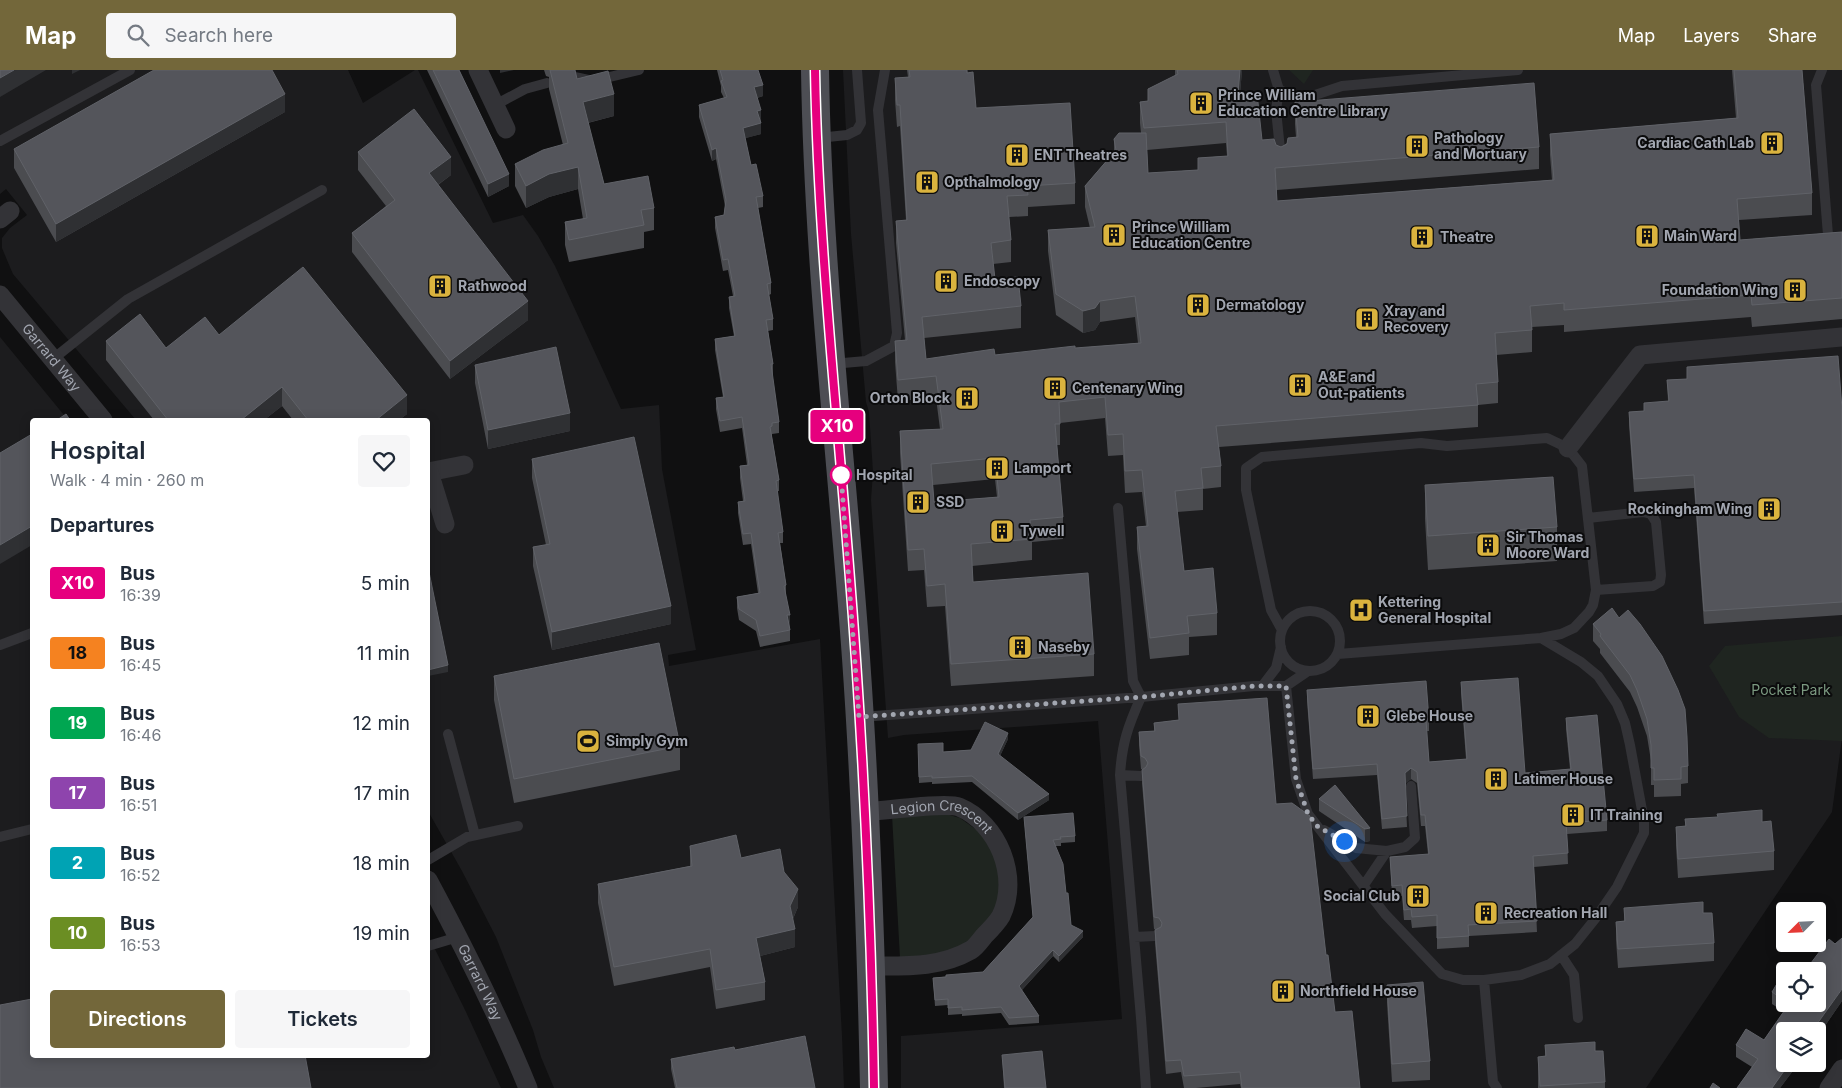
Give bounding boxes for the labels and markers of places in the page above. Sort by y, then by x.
place label: Prince William Education Centre Library [1218,86,1389,119]
building icon: Prince William Education Centre Library [1188,90,1214,116]
place label: Pathology and Mortuary [1434,129,1527,162]
building icon: Cardiac Cath Lab [1759,130,1785,156]
building icon: Pathology and Mortuary [1404,133,1430,159]
place label: Cardiac Cath Lab [1637,134,1754,151]
building icon: ENT Theatres [1004,142,1030,168]
place label: ENT Theatres [1034,146,1127,163]
building icon: Opthalmology [914,169,940,195]
place label: Opthalmology [944,173,1041,190]
place label: Prince William Education Centre [1132,218,1250,251]
building icon: Prince William Education Centre [1101,222,1127,248]
building icon: Main Ward [1634,223,1660,249]
building icon: Theatre [1409,224,1435,250]
place label: Main Ward [1664,227,1737,244]
place label: Theatre [1440,228,1494,245]
building icon: Endoscopy [933,268,959,294]
place label: Endoscopy [964,272,1041,289]
building icon: Rathwood [427,273,453,299]
place label: Rathwood [458,277,527,294]
building icon: Foundation Wing [1782,277,1808,303]
place label: Foundation Wing [1662,281,1778,298]
building icon: Dermatology [1185,292,1211,318]
place label: Dermatology [1216,296,1305,313]
place label: Xray and Recovery [1384,302,1449,335]
building icon: Xray and Recovery [1354,306,1380,332]
place label: A&E and Out-patients [1318,368,1405,401]
building icon: A&E and Out-patients [1287,372,1313,398]
building icon: Centenary Wing [1042,375,1068,401]
place label: Centenary Wing [1072,379,1183,396]
building icon: Orton Block [954,385,980,411]
place label: Orton Block [870,389,951,406]
building icon: Lamport [984,455,1010,481]
place label: Lamport [1014,459,1071,476]
marker: Hospital [830,464,852,486]
place label: Hospital [856,466,913,483]
building icon: SSD [905,489,931,515]
place label: SSD [936,493,964,510]
building icon: Rockingham Wing [1756,496,1782,522]
place label: Rockingham Wing [1628,500,1752,517]
building icon: Tywell [989,518,1015,544]
place label: Tywell [1020,522,1065,539]
place label: Sir Thomas Moore Ward [1506,528,1589,561]
building icon: Sir Thomas Moore Ward [1475,532,1501,558]
place label: Kettering General Hospital [1378,593,1491,626]
hospital icon: Kettering General Hospital [1348,597,1374,623]
building icon: Naseby [1007,634,1033,660]
place label: Naseby [1038,638,1091,655]
building icon: Glebe House [1355,703,1381,729]
place label: Glebe House [1386,707,1473,724]
sports icon: Simply Gym [575,728,601,754]
place label: Simply Gym [606,732,688,749]
building icon: Latimer House [1483,766,1509,792]
place label: Latimer House [1514,770,1613,787]
building icon: IT Training [1560,802,1586,828]
place label: IT Training [1590,806,1663,823]
building icon: Social Club [1405,883,1431,909]
place label: Social Club [1323,887,1400,904]
building icon: Recreation Hall [1473,900,1499,926]
place label: Recreation Hall [1504,904,1607,921]
building icon: Northfield House [1270,978,1296,1004]
place label: Northfield House [1300,982,1417,999]

